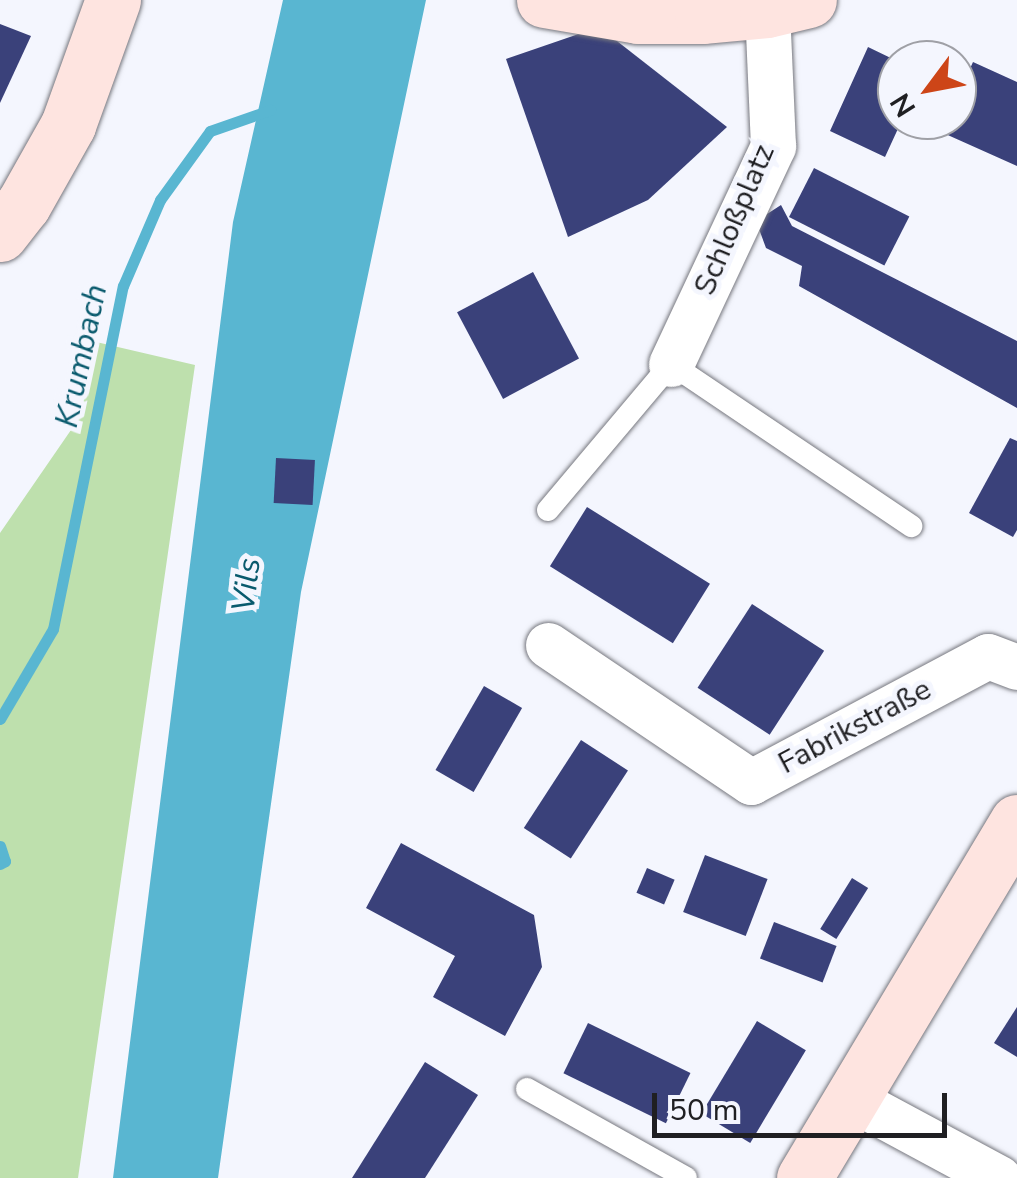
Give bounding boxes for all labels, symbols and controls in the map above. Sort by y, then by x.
north arrow [877,40,977,140]
text: N [882,86,925,124]
street label: Schloßplatz [687,139,783,301]
water label: Krumbach [48,281,116,431]
water label: Vils [225,556,269,614]
street label: Fabrikstraße [773,672,937,782]
scale bar [657,1073,952,1135]
text: 50 m [669,1090,738,1131]

